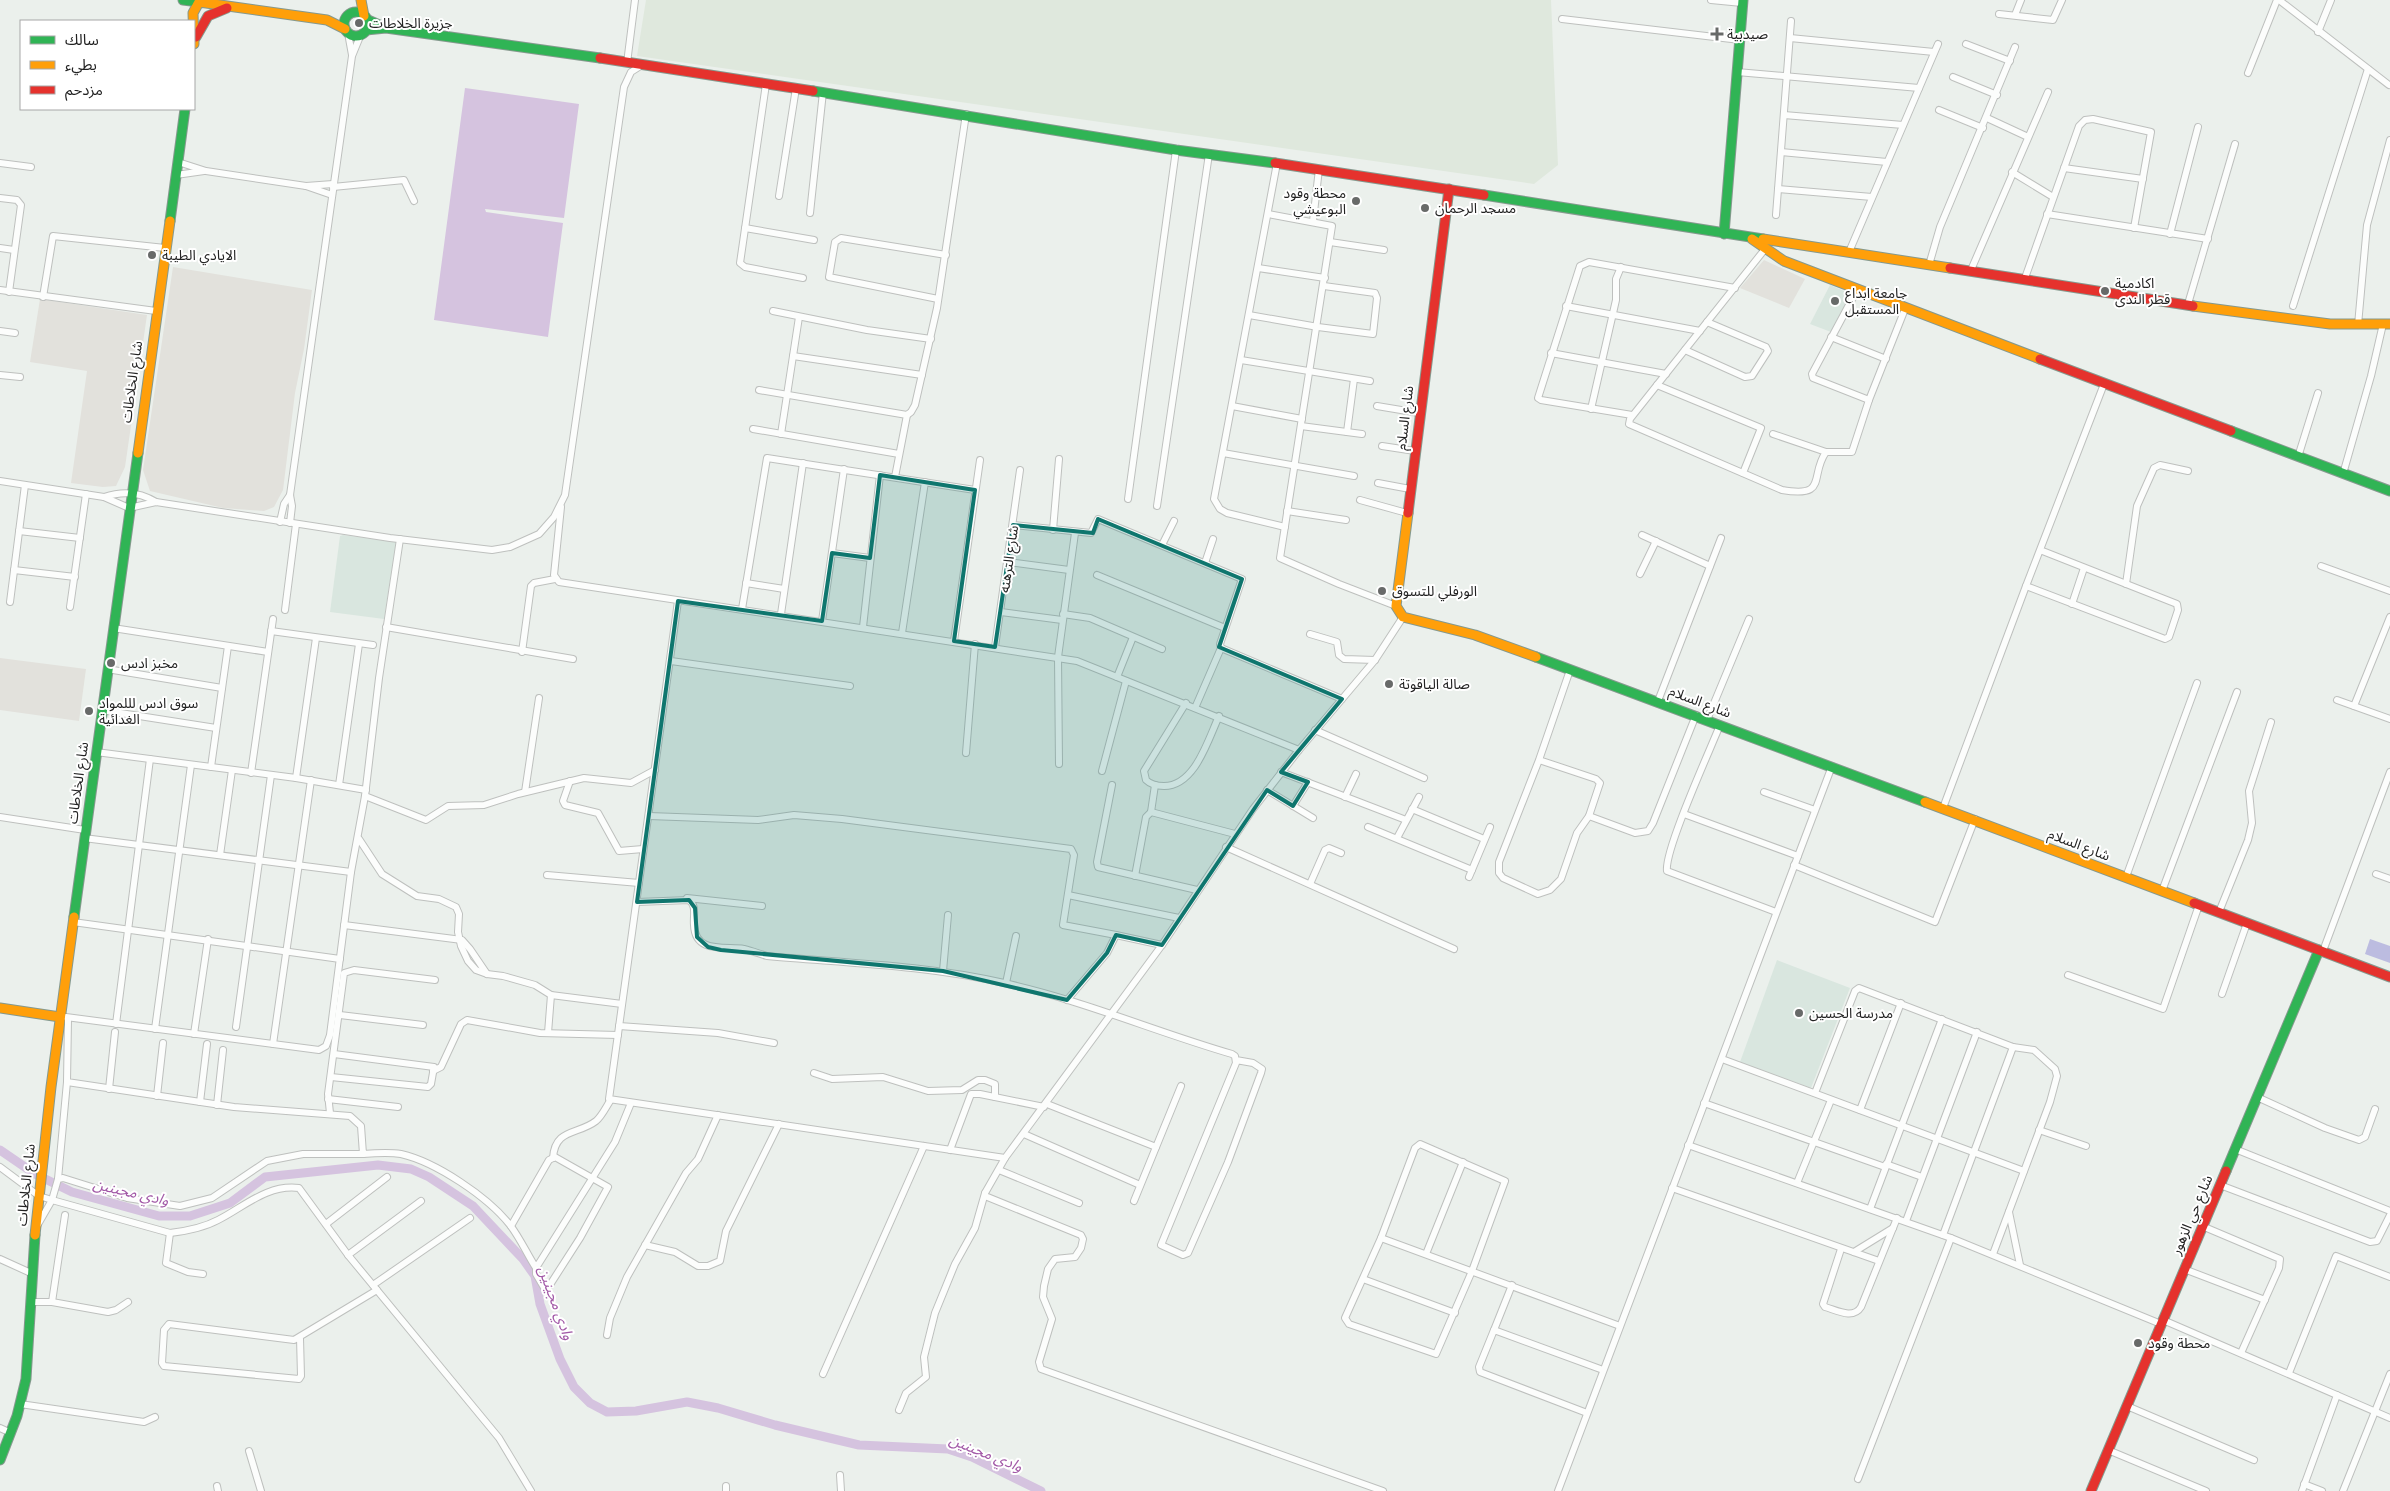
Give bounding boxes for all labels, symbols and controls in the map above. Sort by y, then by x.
place label: جزيرة الخلاطات [369,14,453,33]
marker: جزيرة الخلاطات [353,17,365,29]
legend [20,20,195,110]
place label: صيدبية [1727,25,1768,44]
marker: صيدبية [1711,28,1723,40]
text: سالك [65,30,99,50]
text: بطيء [65,55,97,76]
text: مزدحم [65,80,103,101]
place label: محطة وقود البوعيشي [1284,184,1346,220]
marker: محطة وقود البوعيشي [1350,195,1362,207]
place label: مسجد الرحمان [1435,199,1516,218]
marker: مسجد الرحمان [1419,202,1431,214]
place label: الايادي الطيبة [162,246,236,266]
marker: الايادي الطيبة [146,249,158,261]
place label: اكادمية قطر الندى [2115,274,2170,309]
place label: جامعة ابداع المستقبل [1845,284,1907,319]
marker: اكادمية قطر الندى [2099,285,2111,297]
marker: جامعة ابداع المستقبل [1829,295,1841,307]
street label: شارع الخلاطات [117,340,148,424]
street label: شارع السلام [1392,385,1419,451]
street label: شارع الترهنه [995,524,1024,594]
place label: الورفلي للتسوق [1392,582,1477,602]
marker: الورفلي للتسوق [1376,585,1388,597]
place label: مخبز ادس [121,654,178,673]
marker: مخبز ادس [105,657,117,669]
place label: صالة الياقوتة [1399,675,1470,694]
marker: صالة الياقوتة [1383,678,1395,690]
street label: شارع السلام [1666,681,1734,723]
place label: سوق ادس لللمواد الغدائية [99,694,198,729]
marker: سوق ادس لللمواد الغدائية [83,705,95,717]
street label: شارع الخلاطات [63,741,94,825]
street label: شارع السلام [2045,824,2113,866]
place label: مدرسة الحسين [1809,1004,1893,1023]
marker: مدرسة الحسين [1793,1007,1805,1019]
street label: شارع الخلاطات [12,1143,41,1227]
street label: شارع حي الزهور [2166,1172,2218,1259]
water label: وادي مجينين [91,1174,171,1212]
water label: وادي مجينين [532,1263,579,1344]
place label: محطة وقود [2148,1334,2210,1353]
marker: محطة وقود [2132,1337,2144,1349]
water label: وادي مجينين [946,1429,1026,1478]

